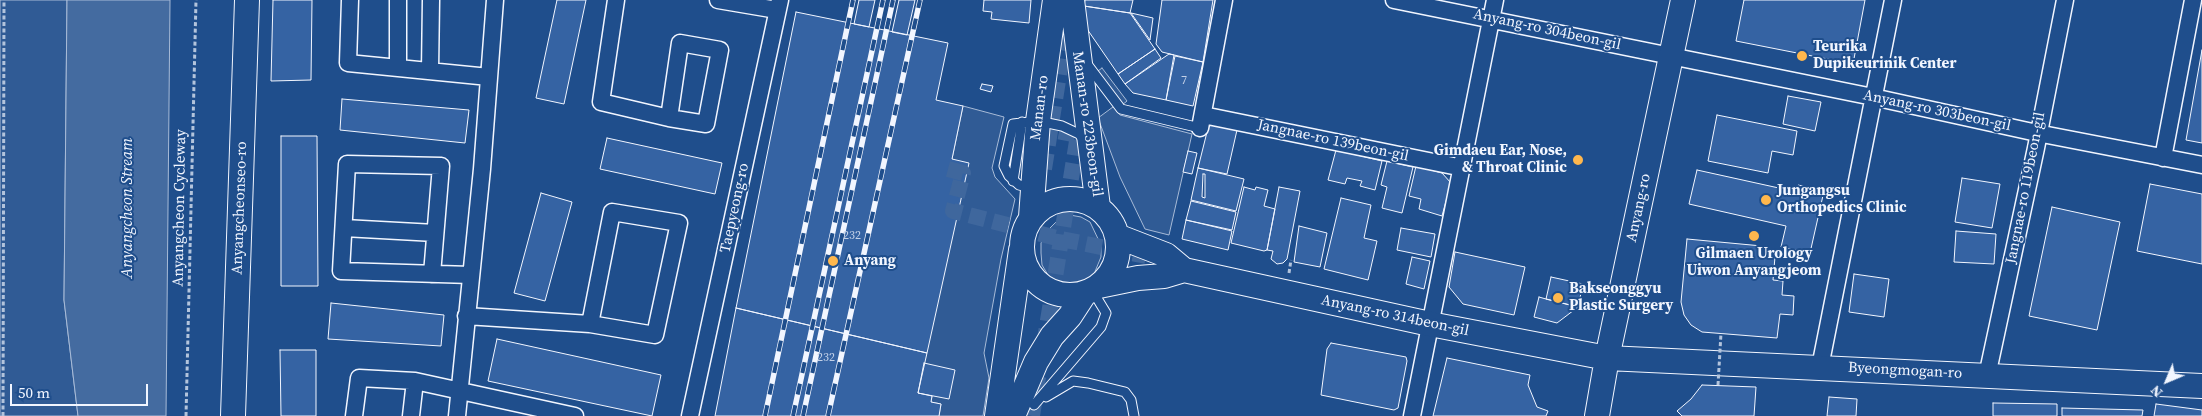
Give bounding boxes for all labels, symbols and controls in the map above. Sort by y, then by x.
street label: Anyang-ro 304beon-gil [1471,6,1623,54]
place label: Teurika Dupikeurinik Center [1813,38,1956,73]
marker: Teurika Dupikeurinik Center [1795,49,1809,63]
street label: Manan-ro 223beon-gil [1068,50,1106,198]
street label: Manan-ro [1027,74,1053,142]
house number: 7 [1181,74,1187,88]
street label: Anyang-ro 303beon-gil [1861,87,2013,135]
street label: Jangnae-ro 119beon-gil [2002,111,2050,265]
street label: Jangnae-ro 139beon-gil [1256,116,1410,166]
street label: Anyangcheon Cycleway [170,129,190,287]
water label: Anyangcheon Stream [118,138,138,278]
street label: Anyangcheonseo-ro [229,141,251,275]
place label: Gimdaeu Ear, Nose, & Throat Clinic [1434,142,1567,177]
marker: Gimdaeu Ear, Nose, & Throat Clinic [1571,153,1585,167]
street label: Taepyeong-ro [717,161,753,255]
street label: Anyang-ro [1623,172,1655,244]
place label: Jungangsu Orthopedics Clinic [1777,182,1907,217]
marker: Jungangsu Orthopedics Clinic [1759,193,1773,207]
house number: 232 [843,229,861,243]
marker: Gilmaen Urology Uiwon Anyangjeom [1747,229,1761,243]
place label: Gilmaen Urology Uiwon Anyangjeom [1687,245,1821,280]
place label: Anyang [844,252,896,270]
marker: Anyang [826,254,840,268]
place label: Bakseonggyu Plastic Surgery [1569,280,1673,315]
marker: Bakseonggyu Plastic Surgery [1551,291,1565,305]
street label: Anyang-ro 314beon-gil [1319,292,1471,340]
house number: 232 [817,351,835,365]
north arrow [2142,356,2192,406]
street label: Byeongmogan-ro [1847,359,1963,383]
scale bar [12,374,150,406]
text: N [2146,381,2167,402]
text: 50 m [18,382,50,403]

